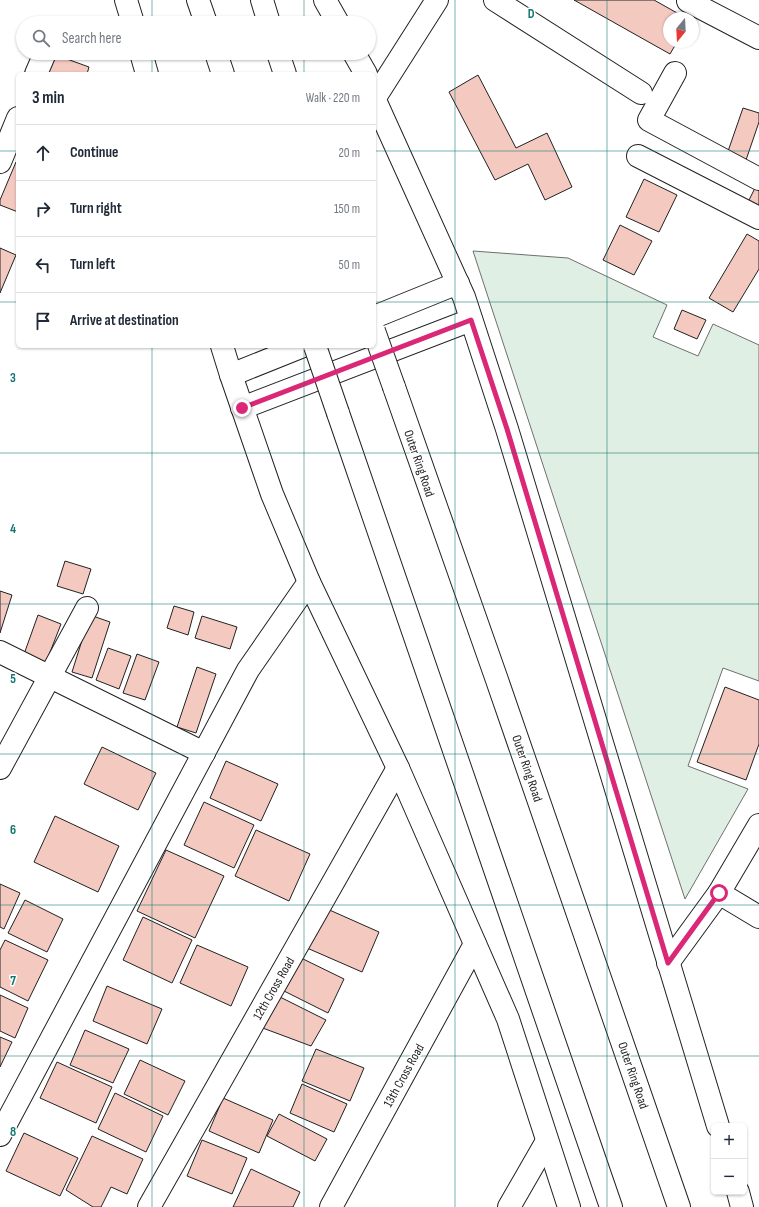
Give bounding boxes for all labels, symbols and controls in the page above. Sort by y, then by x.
text: D [528,6,535,22]
north arrow [663,12,699,48]
search box [16,16,376,60]
icon: search [30,27,52,49]
text: Search here [62,29,122,48]
text: 3 min [32,88,65,108]
text: Walk · 220 m [306,90,360,106]
icon: ahead [32,142,54,164]
text: Continue [70,143,119,162]
text: 20 m [338,145,360,161]
icon: right [32,198,54,220]
text: Turn right [70,199,122,218]
text: 150 m [334,201,360,217]
icon: left [32,254,54,276]
text: Turn left [70,255,115,274]
text: 50 m [339,257,360,273]
icon: arrive [32,310,54,332]
text: Arrive at destination [70,311,179,330]
text: 3 [10,370,16,386]
route end [233,399,251,417]
street label: Outer Ring Road [400,428,438,499]
text: 4 [10,521,16,537]
text: 5 [10,671,16,687]
street label: Outer Ring Road [508,733,546,804]
text: 6 [10,822,16,838]
route start [710,884,728,902]
street label: 12th Cross Road [250,954,298,1023]
text: 7 [10,973,16,989]
street label: Outer Ring Road [614,1040,652,1111]
street label: 13th Cross Road [380,1041,428,1110]
map controls [711,1123,747,1195]
button: + [711,1123,747,1159]
text: 8 [10,1124,16,1140]
button: − [711,1159,747,1195]

